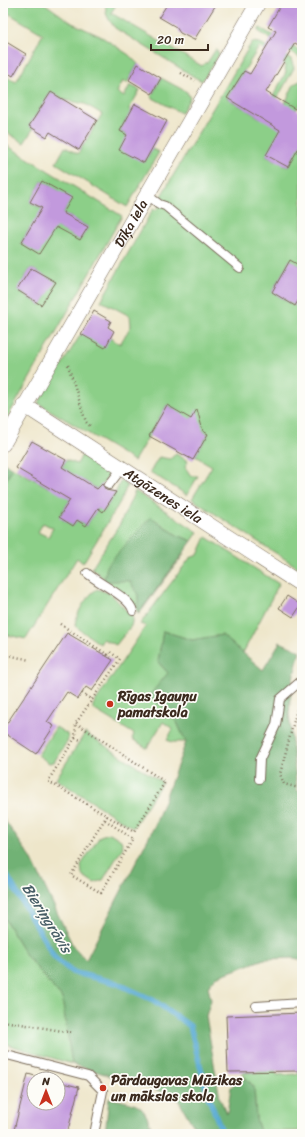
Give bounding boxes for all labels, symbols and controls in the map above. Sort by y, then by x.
scale bar [151,26,208,52]
text: 20 m [157,29,184,51]
street label: Dīķa iela [107,194,154,252]
street label: Atgāzenes iela [118,460,209,531]
place label: Rīgas Igauņu pamatskola [117,684,197,725]
marker: Rīgas Igauņu pamatskola [105,699,115,709]
water label: Bieriņgrāvis [15,878,80,960]
place label: Pārdaugavas Mūzikas un mākslas skola [111,1068,243,1109]
north arrow [26,1071,66,1111]
text: N [41,1072,50,1091]
marker: Pārdaugavas Mūzikas un mākslas skola [98,1083,108,1093]

